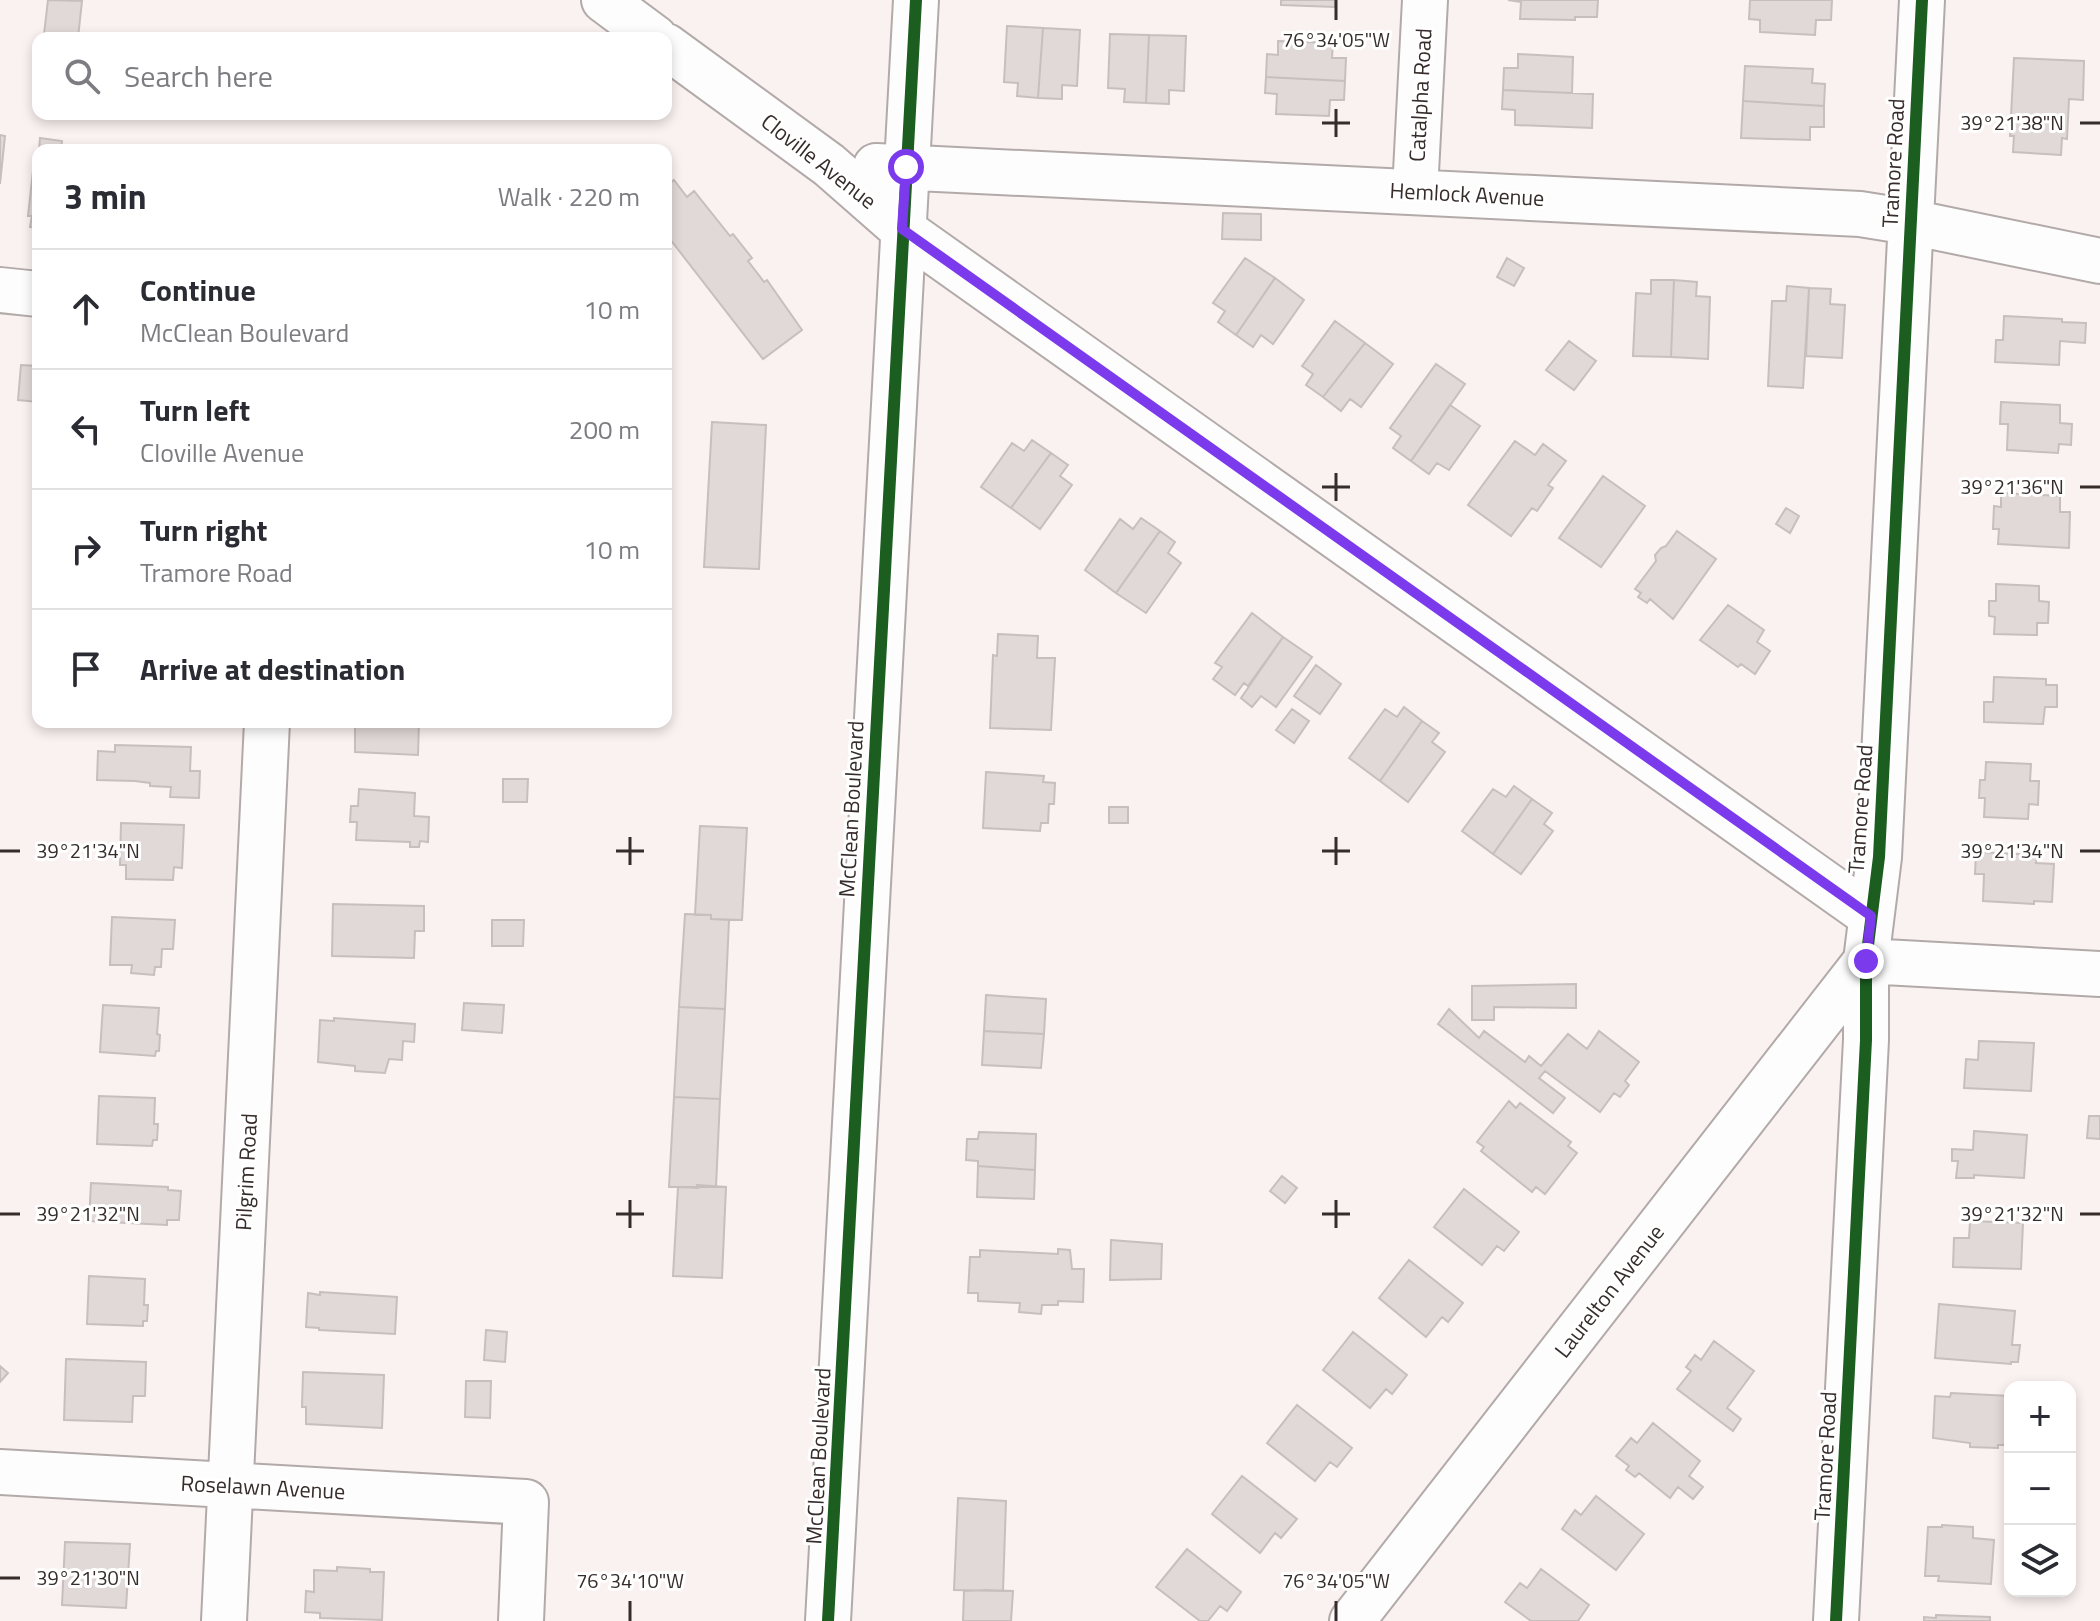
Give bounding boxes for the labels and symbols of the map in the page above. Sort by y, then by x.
text: 76°34'05"W [1282,24,1390,55]
street label: Catalpha Road [1400,27,1440,163]
street label: Tramore Road [1873,98,1913,228]
street label: Cloville Avenue [754,105,884,217]
text: 39°21'38"N [1960,107,2064,138]
route start [888,149,924,185]
street label: Hemlock Avenue [1389,173,1545,215]
text: 39°21'36"N [1960,471,2064,502]
street label: McClean Boulevard [829,720,873,898]
street label: Tramore Road [1839,743,1881,875]
text: 39°21'34"N [36,835,140,866]
text: 39°21'34"N [1960,835,2064,866]
route end [1848,943,1884,979]
street label: Pilgrim Road [226,1112,266,1232]
text: 39°21'32"N [36,1198,140,1229]
text: 39°21'32"N [1960,1198,2064,1229]
street label: Laurelton Avenue [1546,1217,1672,1365]
street label: McClean Boulevard [796,1367,840,1545]
street label: Tramore Road [1805,1391,1845,1521]
street label: Roselawn Avenue [180,1466,346,1508]
text: 39°21'30"N [36,1562,140,1593]
text: 76°34'10"W [576,1565,684,1596]
text: 76°34'05"W [1282,1565,1390,1596]

